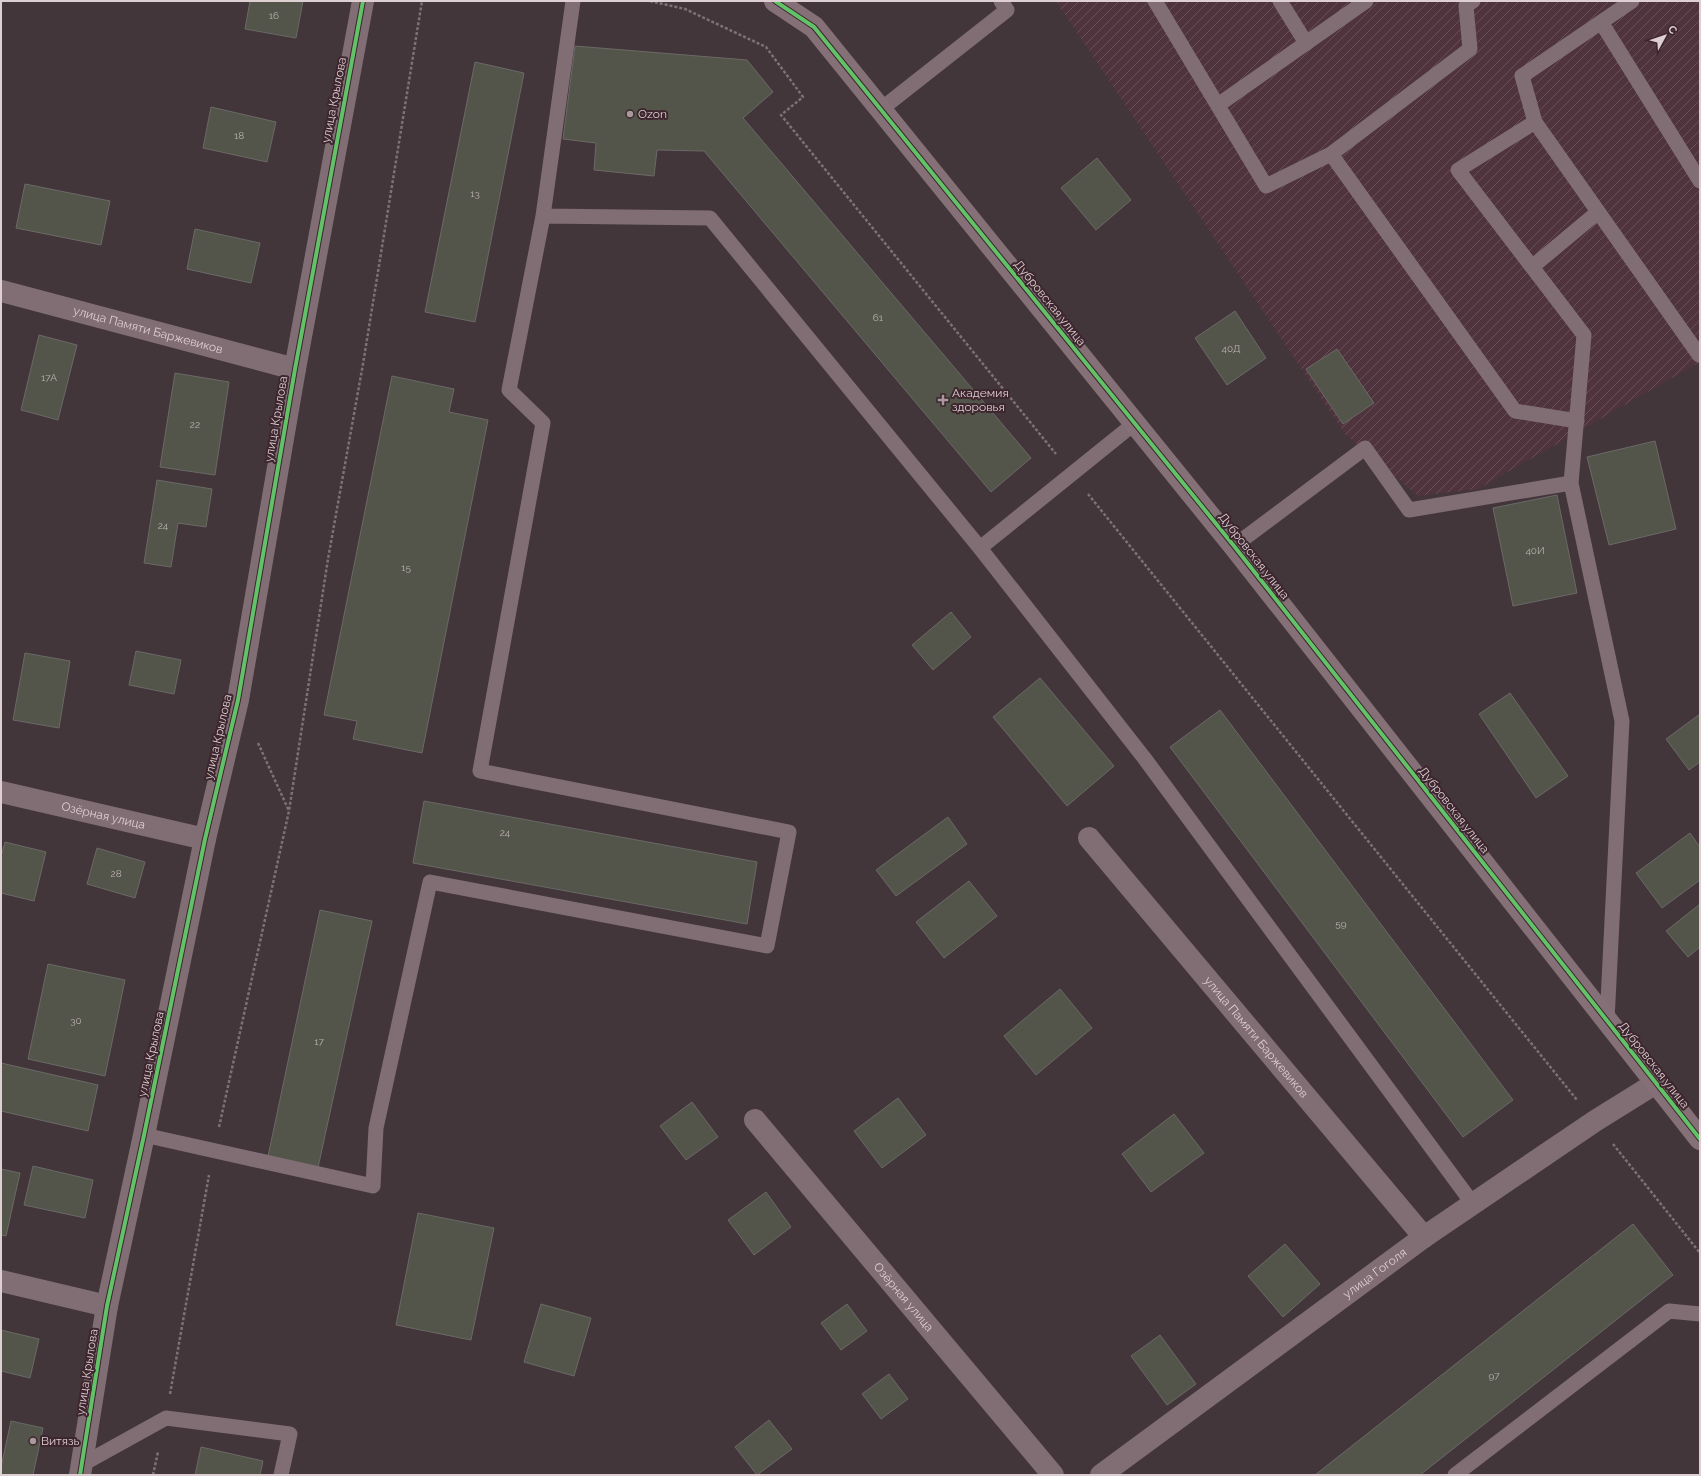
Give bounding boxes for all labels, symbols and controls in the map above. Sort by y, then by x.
house number: 16 [269,10,279,21]
north arrow [1645,16,1685,56]
text: С [1665,23,1680,37]
street label: улица Крылова [319,56,349,144]
place label: Ozon [638,107,667,121]
marker: Ozon [625,109,635,119]
house number: 18 [234,130,244,141]
house number: 13 [470,188,480,199]
street label: Дубровская улица [1011,257,1089,349]
street label: улица Памяти Баржевиков [72,303,224,357]
house number: 61 [873,312,884,323]
house number: 40Д [1221,343,1241,354]
house number: 17А [41,372,57,383]
street label: улица Крылова [262,375,290,463]
place label: Академия здоровья [952,386,1009,414]
marker: Академия здоровья [937,394,949,406]
house number: 22 [190,419,200,430]
street label: Дубровская улица [1216,510,1292,602]
house number: 24 [158,520,169,531]
house number: 40И [1525,545,1545,556]
house number: 15 [401,562,411,573]
street label: улица Крылова [201,693,235,781]
street label: Дубровская улица [1416,764,1492,856]
street label: Озёрная улица [60,799,147,832]
house number: 24 [500,827,511,838]
house number: 28 [110,868,122,879]
house number: 59 [1335,918,1347,929]
street label: улица Памяти Баржевиков [1201,974,1311,1101]
street label: улица Крылова [135,1010,167,1098]
house number: 30 [70,1015,82,1026]
street label: Дубровская улица [1616,1019,1692,1111]
house number: 17 [314,1036,324,1047]
street label: улица Гоголя [1340,1245,1409,1301]
street label: Озёрная улица [871,1260,936,1334]
street label: улица Крылова [73,1328,101,1416]
house number: 97 [1488,1370,1500,1381]
place label: Витязь [41,1434,79,1448]
marker: Витязь [28,1436,38,1446]

